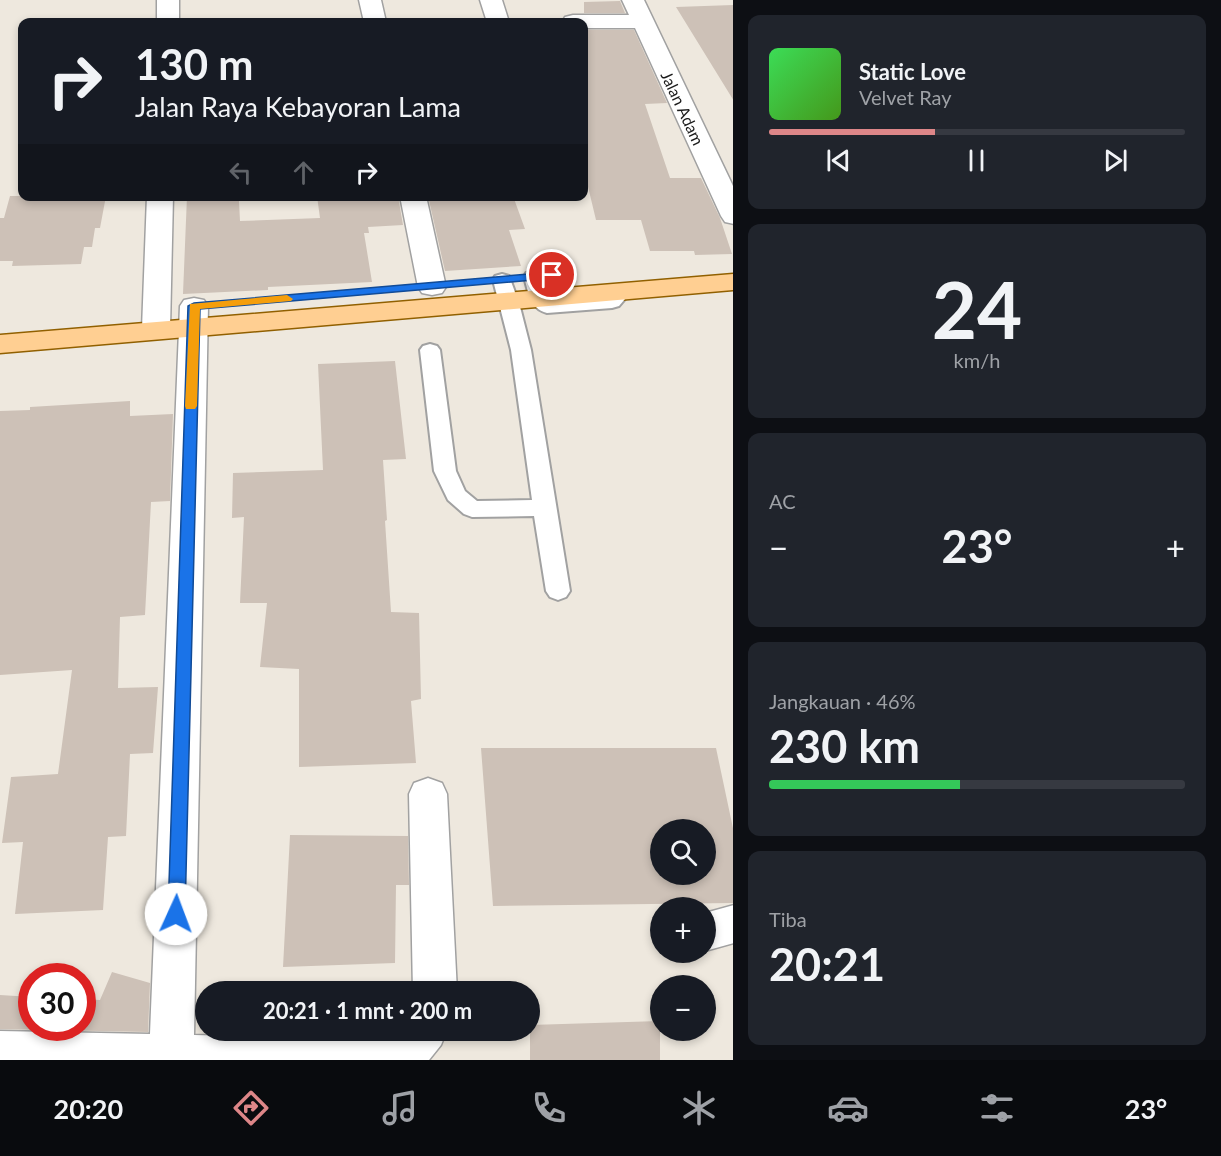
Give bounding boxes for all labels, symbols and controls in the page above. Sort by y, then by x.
text: 130 m [135,39,253,89]
icon: right [36,42,114,120]
text: Static Love [859,58,966,85]
street label: Jalan Adam [658,68,708,148]
text: Velvet Ray [859,85,952,109]
text: Jalan Raya Kebayoran Lama [135,90,461,123]
icon: previous [822,144,855,177]
icon: pause [960,144,993,177]
icon: next [1099,144,1132,177]
icon: left [224,156,257,189]
icon: ahead [287,156,320,189]
icon: right [350,156,383,189]
pin [526,249,577,300]
icon: arrive [535,258,568,291]
text: 24 [932,262,1022,356]
text: km/h [954,348,1000,372]
text: AC [769,489,796,513]
text: 23° [942,519,1012,573]
text: − [769,527,788,567]
text: + [1166,527,1185,567]
text: Jangkauan · 46% [769,689,916,713]
text: 230 km [769,719,920,773]
map controls [650,819,716,1041]
button: search [650,819,716,885]
position arrow [144,882,208,946]
button: + [650,897,716,963]
text: Tiba [769,907,807,931]
text: 20:21 [769,937,885,991]
speed limit sign: 30 [18,963,96,1041]
button: − [650,975,716,1041]
text: 20:21 · 1 mnt · 200 m [263,997,472,1024]
icon: directions [230,1087,272,1129]
icon: music [379,1087,421,1129]
icon: phone [528,1087,570,1129]
icon: climate [678,1087,720,1129]
icon: car [827,1087,869,1129]
icon: filters [976,1087,1018,1129]
text: 20:20 [54,1092,123,1125]
text: 23° [1125,1092,1167,1125]

